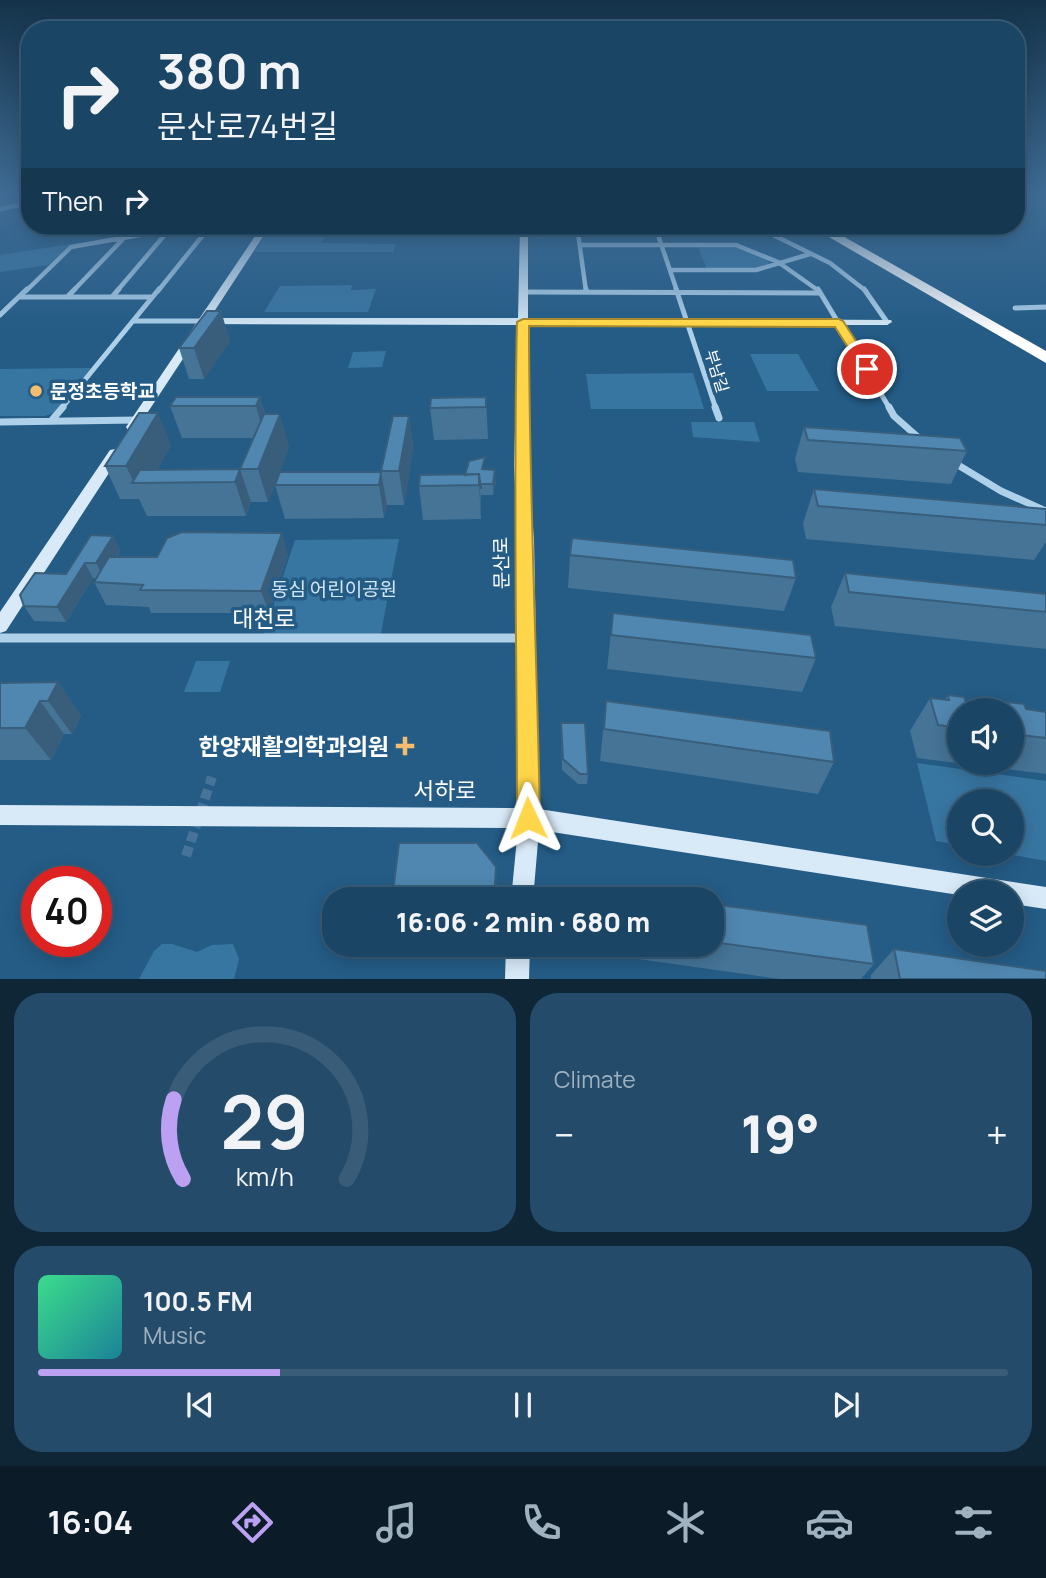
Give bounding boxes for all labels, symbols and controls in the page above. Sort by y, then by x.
text: 380 m [157,37,302,104]
icon: right [42,49,133,140]
text: 문산로74번길 [157,104,338,148]
icon: right [117,182,155,220]
text: Then [42,183,103,219]
pin [837,339,897,399]
street label: 부남길 [700,347,734,395]
icon: arrive [848,350,886,388]
place label: 문정초등학교 [50,378,155,404]
marker: 문정초등학교 [28,383,44,399]
street label: 문산로 [488,537,514,589]
park label: 동심 어린이공원 [271,576,397,602]
street label: 대천로 [232,602,296,634]
map controls [947,698,1024,957]
button: sound [947,698,1024,775]
place label: 한양재활의학과의원 [199,730,389,762]
marker: 한양재활의학과의원 [395,736,415,756]
street label: 서하로 [413,774,477,806]
position arrow [491,781,565,855]
button: search [947,789,1024,866]
speed limit sign: 40 [21,866,112,957]
button: layers [947,880,1024,957]
text: 16:06 · 2 min · 680 m [396,904,650,940]
text: Climate [554,1063,636,1095]
text: 29 [221,1071,309,1171]
text: 19° [741,1098,820,1169]
text: − [554,1108,575,1160]
text: + [986,1108,1008,1160]
text: km/h [236,1158,294,1193]
text: 100.5 FM [143,1283,253,1319]
text: Music [143,1319,206,1351]
icon: previous [181,1386,219,1424]
icon: pause [504,1386,542,1424]
icon: next [827,1386,865,1424]
icon: directions [228,1498,277,1547]
icon: music [372,1498,421,1547]
icon: phone [517,1498,566,1547]
icon: climate [661,1498,710,1547]
icon: car [805,1498,854,1547]
icon: filters [949,1498,998,1547]
text: 16:04 [48,1500,133,1544]

